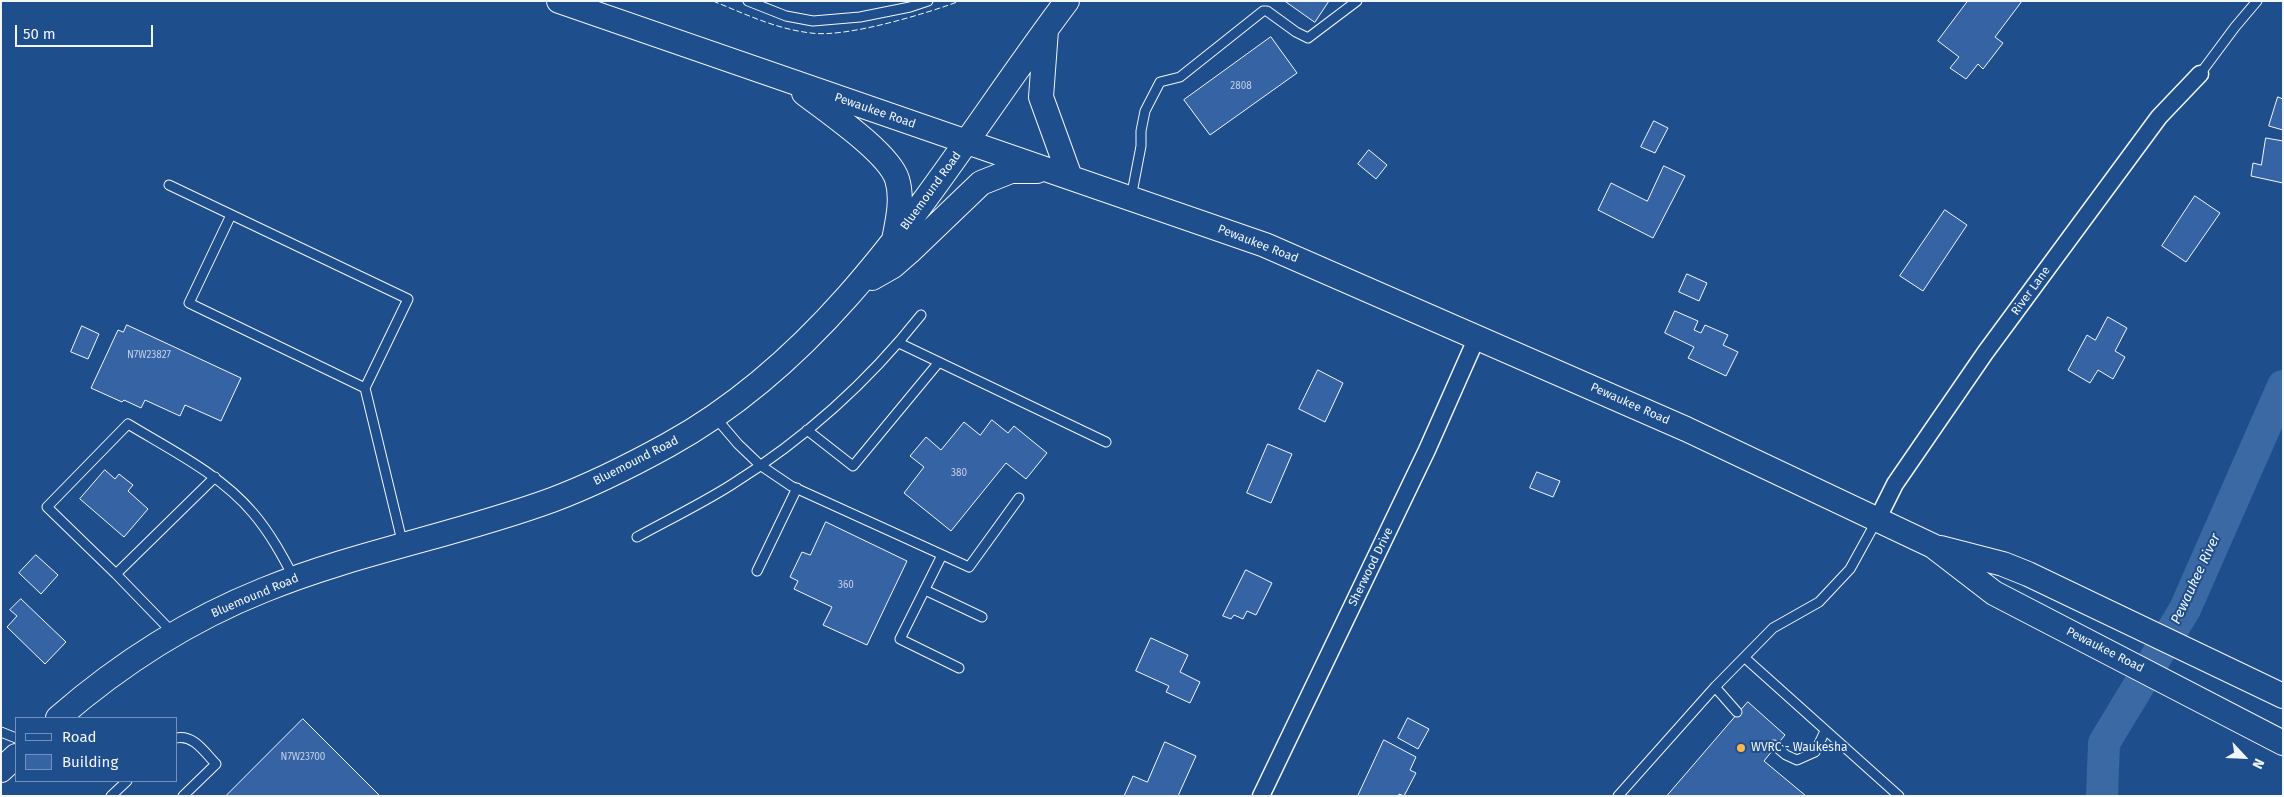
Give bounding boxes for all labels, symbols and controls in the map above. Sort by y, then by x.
scale bar [18,15,155,47]
text: 50 m [23,25,56,43]
house number: 2808 [1230,80,1252,92]
street label: Pewaukee Road [832,90,918,132]
street label: Bluemound Road [898,149,964,233]
street label: Pewaukee Road [1216,222,1300,266]
street label: River Lane [2008,264,2054,318]
house number: N7W23827 [127,349,171,361]
street label: Pewaukee Road [1588,380,1672,428]
street label: Bluemound Road [591,433,681,489]
house number: 380 [951,467,967,479]
street label: Sherwood Drive [1346,525,1396,609]
water label: Pewaukee River [2168,531,2224,627]
street label: Bluemound Road [209,571,301,621]
house number: 360 [838,579,854,591]
street label: Pewaukee Road [2064,624,2146,676]
legend [15,717,178,782]
text: Road [62,728,97,746]
north arrow [2219,732,2269,782]
place label: WVRC - Waukesha [1751,741,1847,755]
marker: WVRC - Waukesha [1735,742,1747,754]
house number: N7W23700 [281,751,325,763]
text: Building [62,753,118,771]
text: N [2248,756,2268,771]

